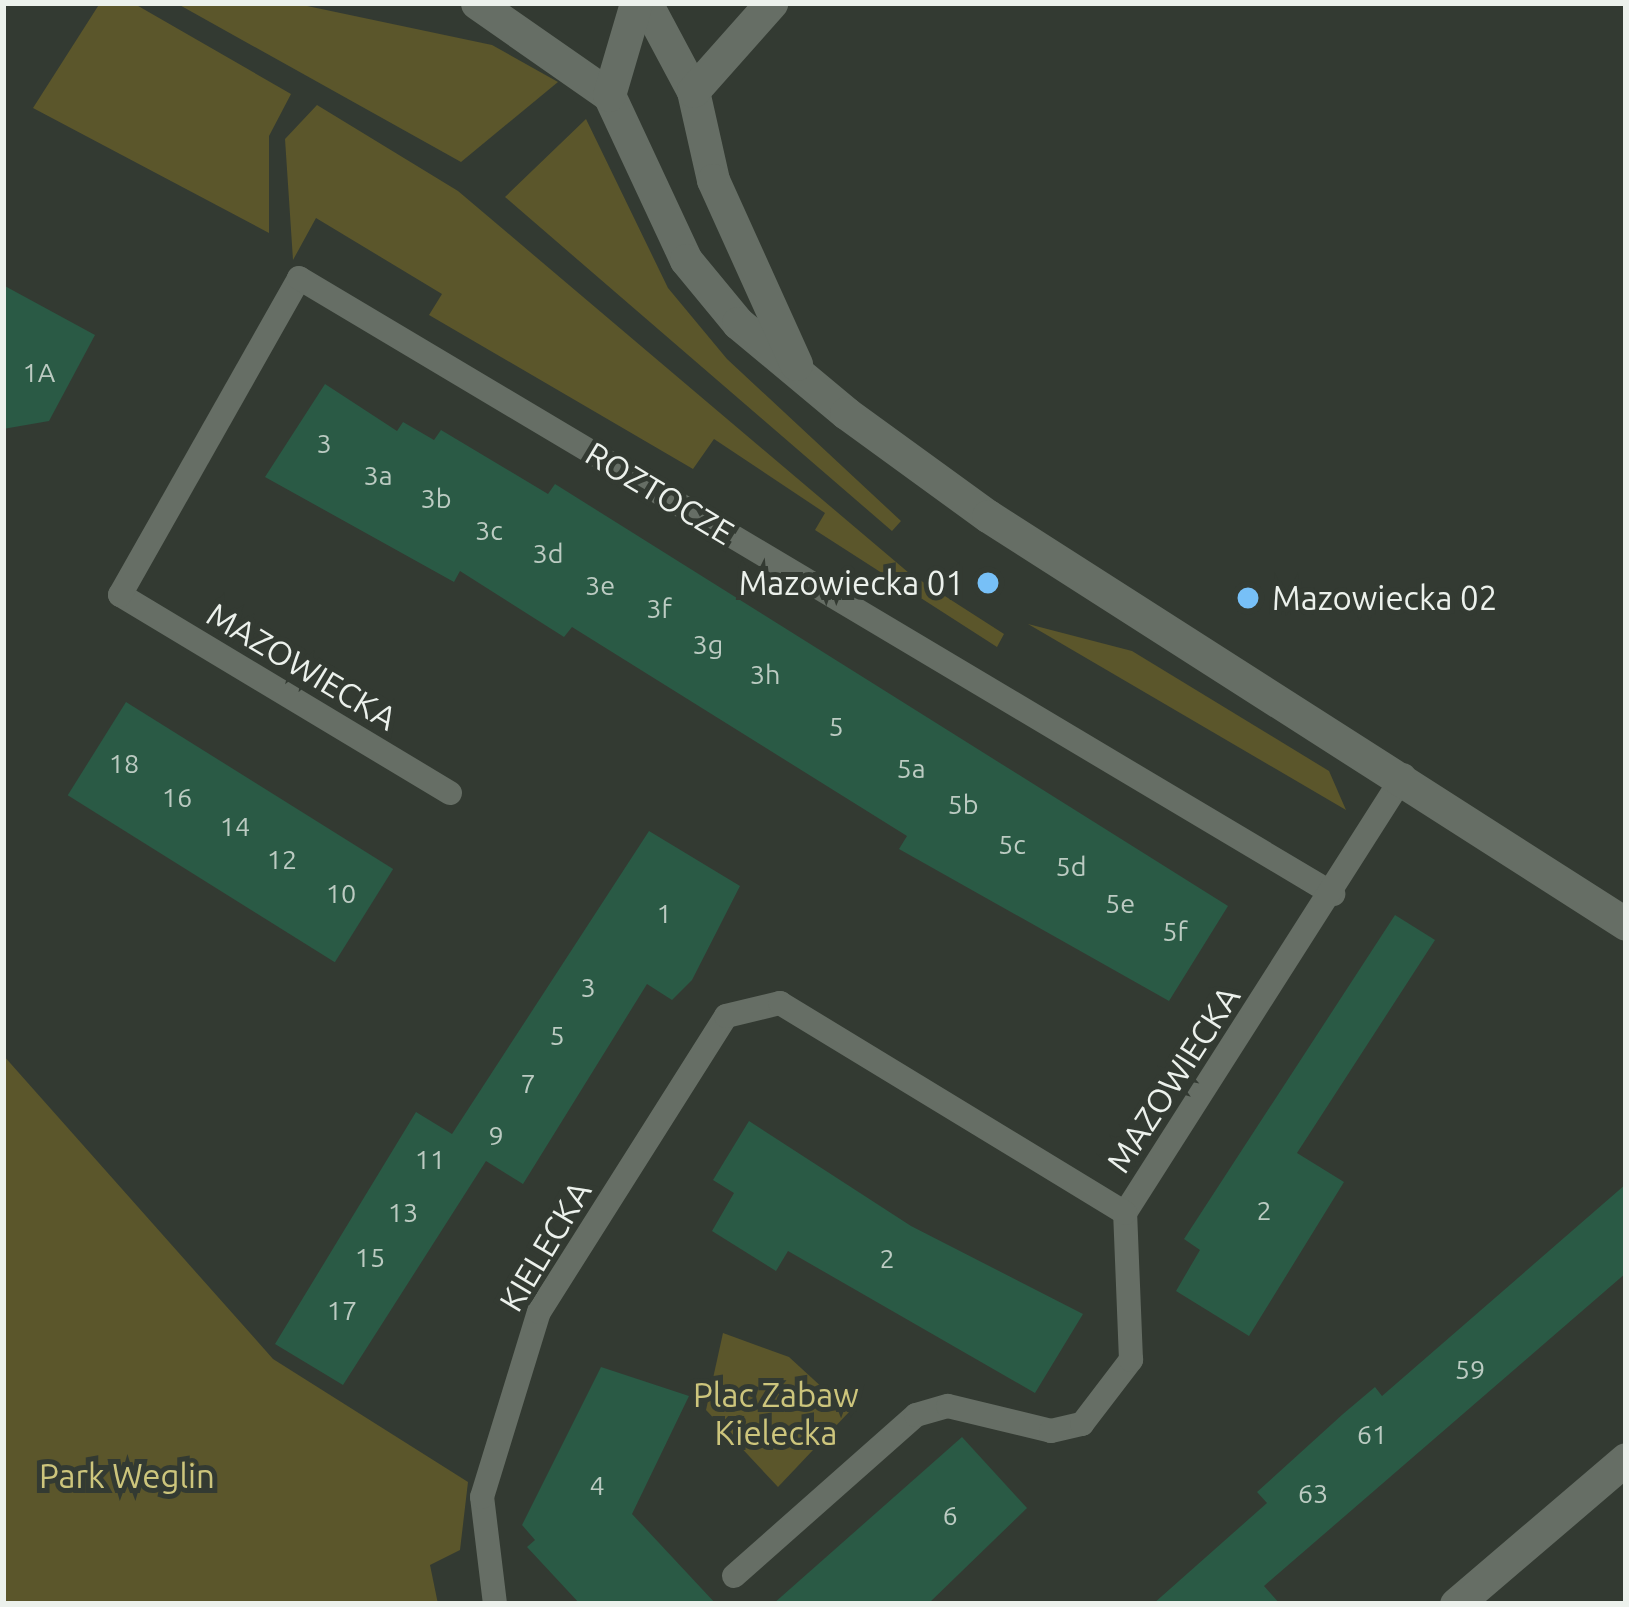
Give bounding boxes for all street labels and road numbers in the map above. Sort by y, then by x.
street label: ROZTOCZE [579,433,741,553]
street label: MAZOWIECKA [200,594,404,738]
street label: MAZOWIECKA [1098,978,1248,1180]
street label: KIELECKA [491,1174,599,1318]

